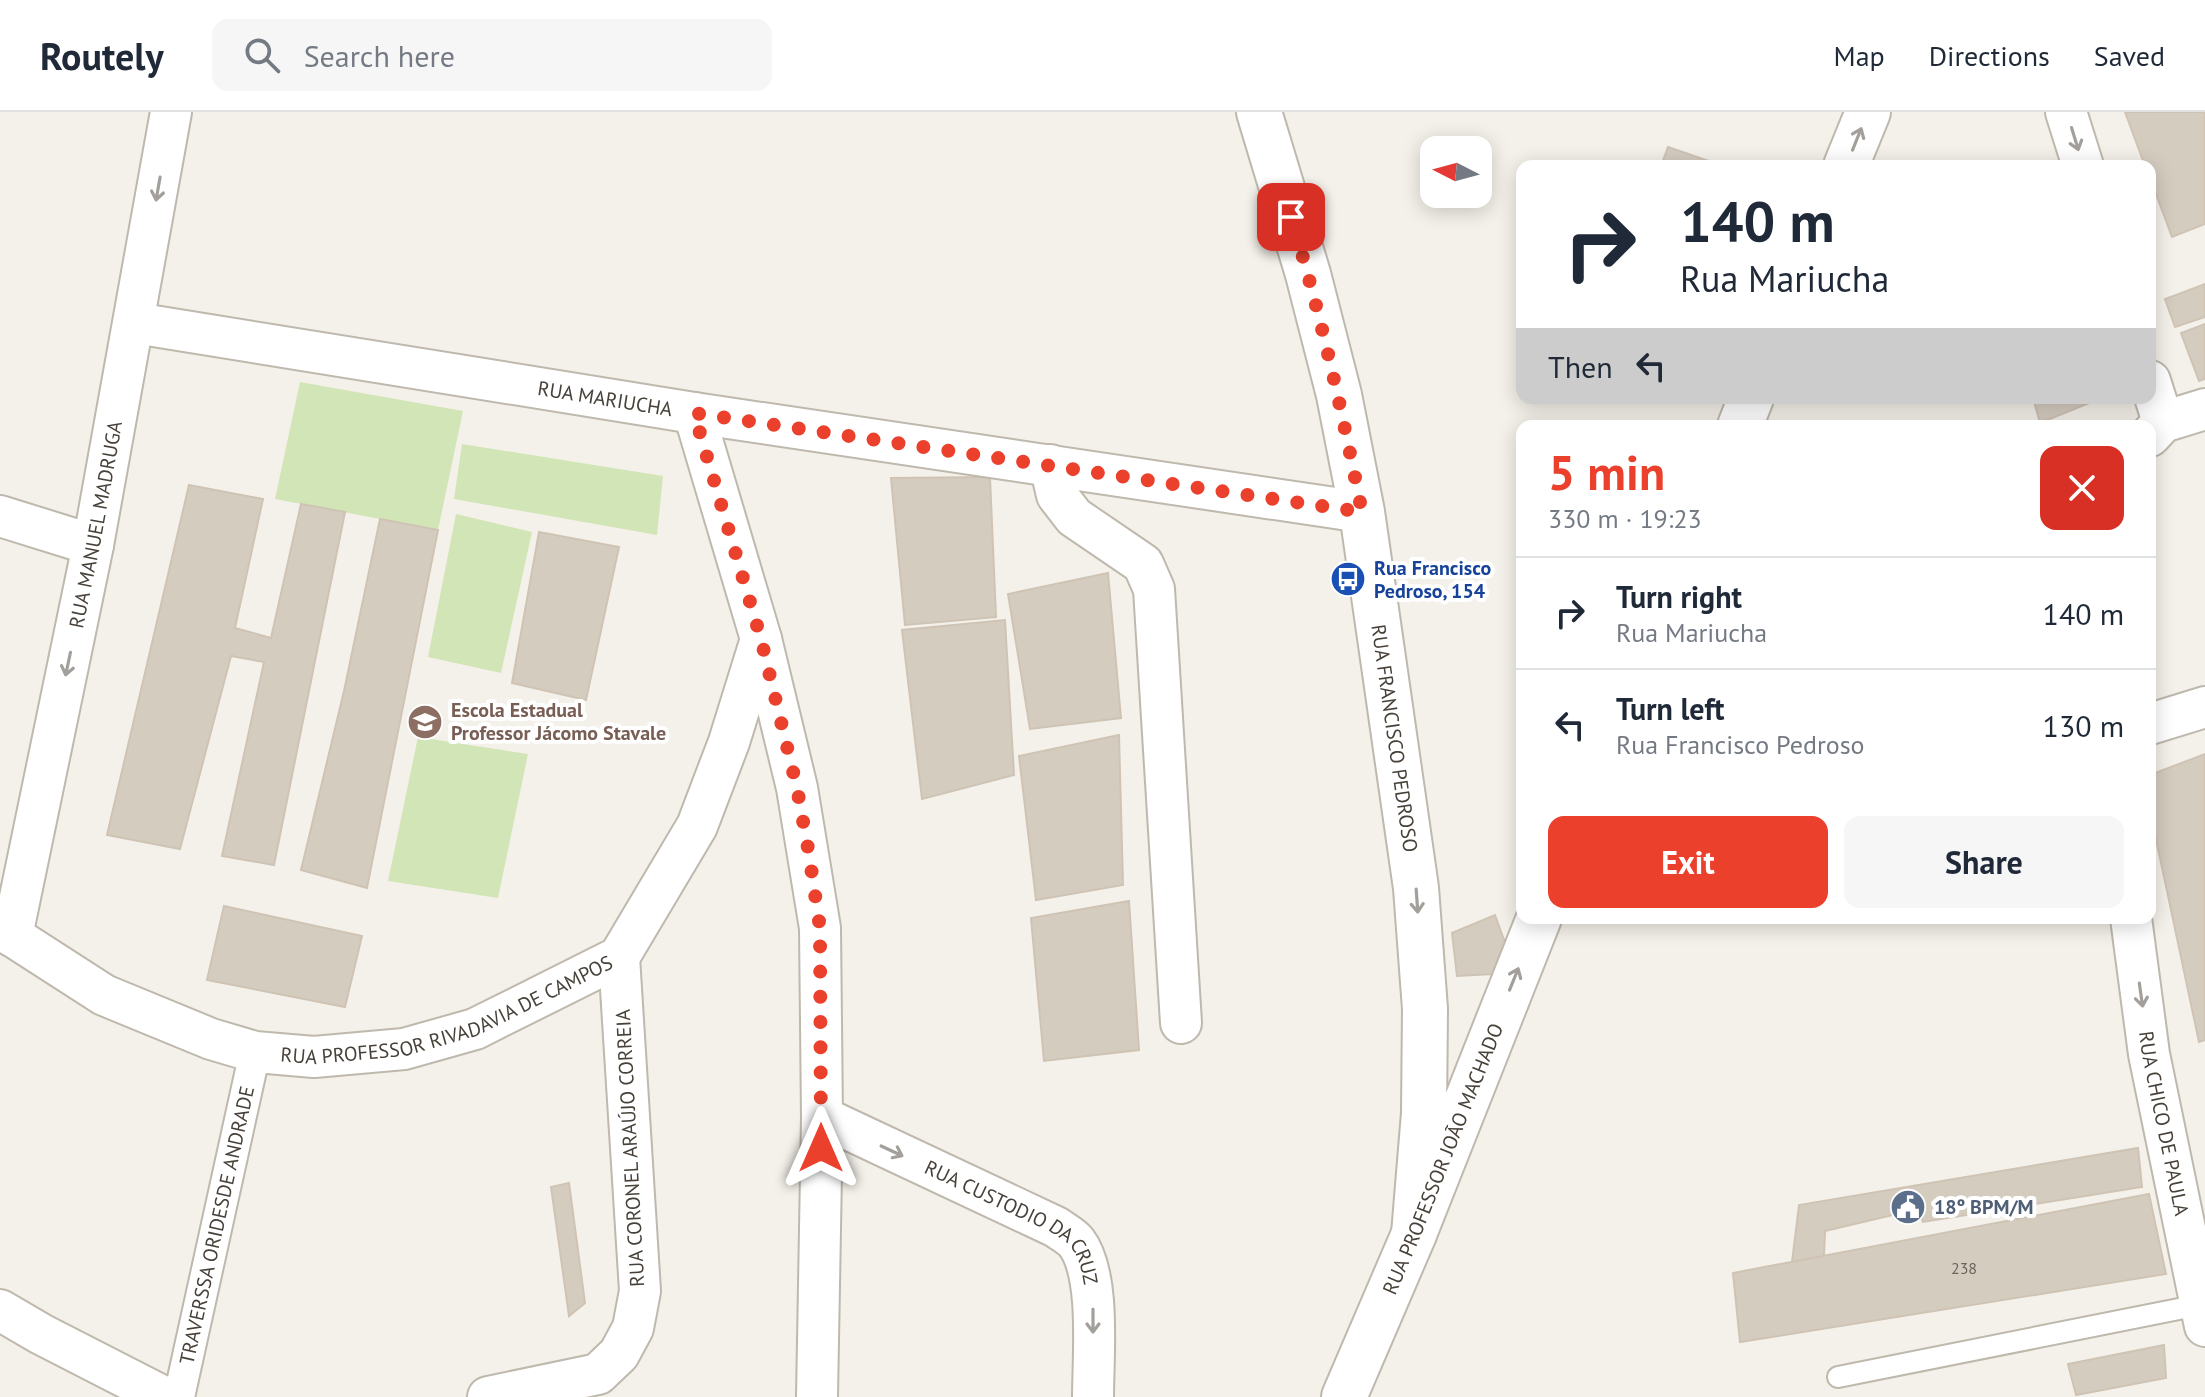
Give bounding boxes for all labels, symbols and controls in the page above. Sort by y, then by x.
search box [212,19,772,91]
text: Routely [40,31,164,80]
icon: search [240,33,284,77]
text: Search here [304,36,455,75]
text: Map [1834,37,1885,74]
text: Directions [1929,37,2050,74]
text: Saved [2094,37,2165,74]
one-way arrow [2068,126,2083,151]
one-way arrow [1851,127,1865,152]
north arrow [1420,136,1492,208]
map controls [1420,136,1492,208]
one-way arrow [149,176,164,201]
pin [1257,183,1325,251]
text: 140 m [1680,185,1835,257]
icon: right [1548,192,1652,296]
icon: arrive [1269,195,1313,239]
text: Rua Mariucha [1680,255,1889,302]
icon: left [1629,344,1673,388]
text: Then [1548,347,1613,386]
street label: RUA MARIUCHA [536,375,674,422]
street label: RUA MANUEL MADRUGA [63,419,128,630]
text: 5 min [1548,441,1665,503]
button: close [2040,446,2124,530]
text: 330 m · 19:23 [1548,502,1702,535]
place label: Rua Francisco Pedroso, 154 [1374,555,1492,604]
bus stop icon: Rua Francisco Pedroso, 154 [1329,560,1367,598]
text: Turn right [1616,577,1742,616]
icon: right [1548,591,1592,635]
text: 140 m [2043,594,2124,633]
text: Rua Mariucha [1616,616,1767,649]
street label: RUA FRANCISCO PEDROSO [1365,623,1424,854]
one-way arrow [60,651,75,677]
text: Turn left [1616,689,1724,728]
place label: Escola Estadual Professor Jácomo Stavale [451,697,666,746]
school or university icon: Escola Estadual Professor Jácomo Stavale [406,703,444,741]
icon: left [1548,703,1592,747]
text: 130 m [2043,706,2124,745]
text: Rua Francisco Pedroso [1616,728,1865,761]
button: Exit [1548,816,1828,908]
button: Share [1844,816,2124,908]
one-way arrow [1410,887,1425,914]
street label: RUA PROFESSOR RIVADAVIA DE CAMPOS [280,949,617,1070]
one-way arrow [1508,967,1522,992]
one-way arrow [2134,982,2149,1007]
street label: RUA CORONEL ARAÚJO CORREIA [610,1008,650,1288]
street label: RUA PROFESSOR JOÃO MACHADO [1377,1019,1509,1298]
street label: RUA CHICO DE PAULA [2133,1029,2195,1218]
street label: TRAVERSSA ORIDESDE ANDRADE [174,1083,260,1367]
position arrow [779,1106,863,1190]
one-way arrow [880,1144,904,1159]
street label: RUA CUSTODIO DA CRUZ [920,1154,1104,1287]
public building icon: 18º BPM/M [1889,1188,1927,1226]
place label: 18º BPM/M [1934,1194,2034,1220]
house number: 238 [1951,1258,1977,1278]
one-way arrow [1085,1307,1101,1334]

